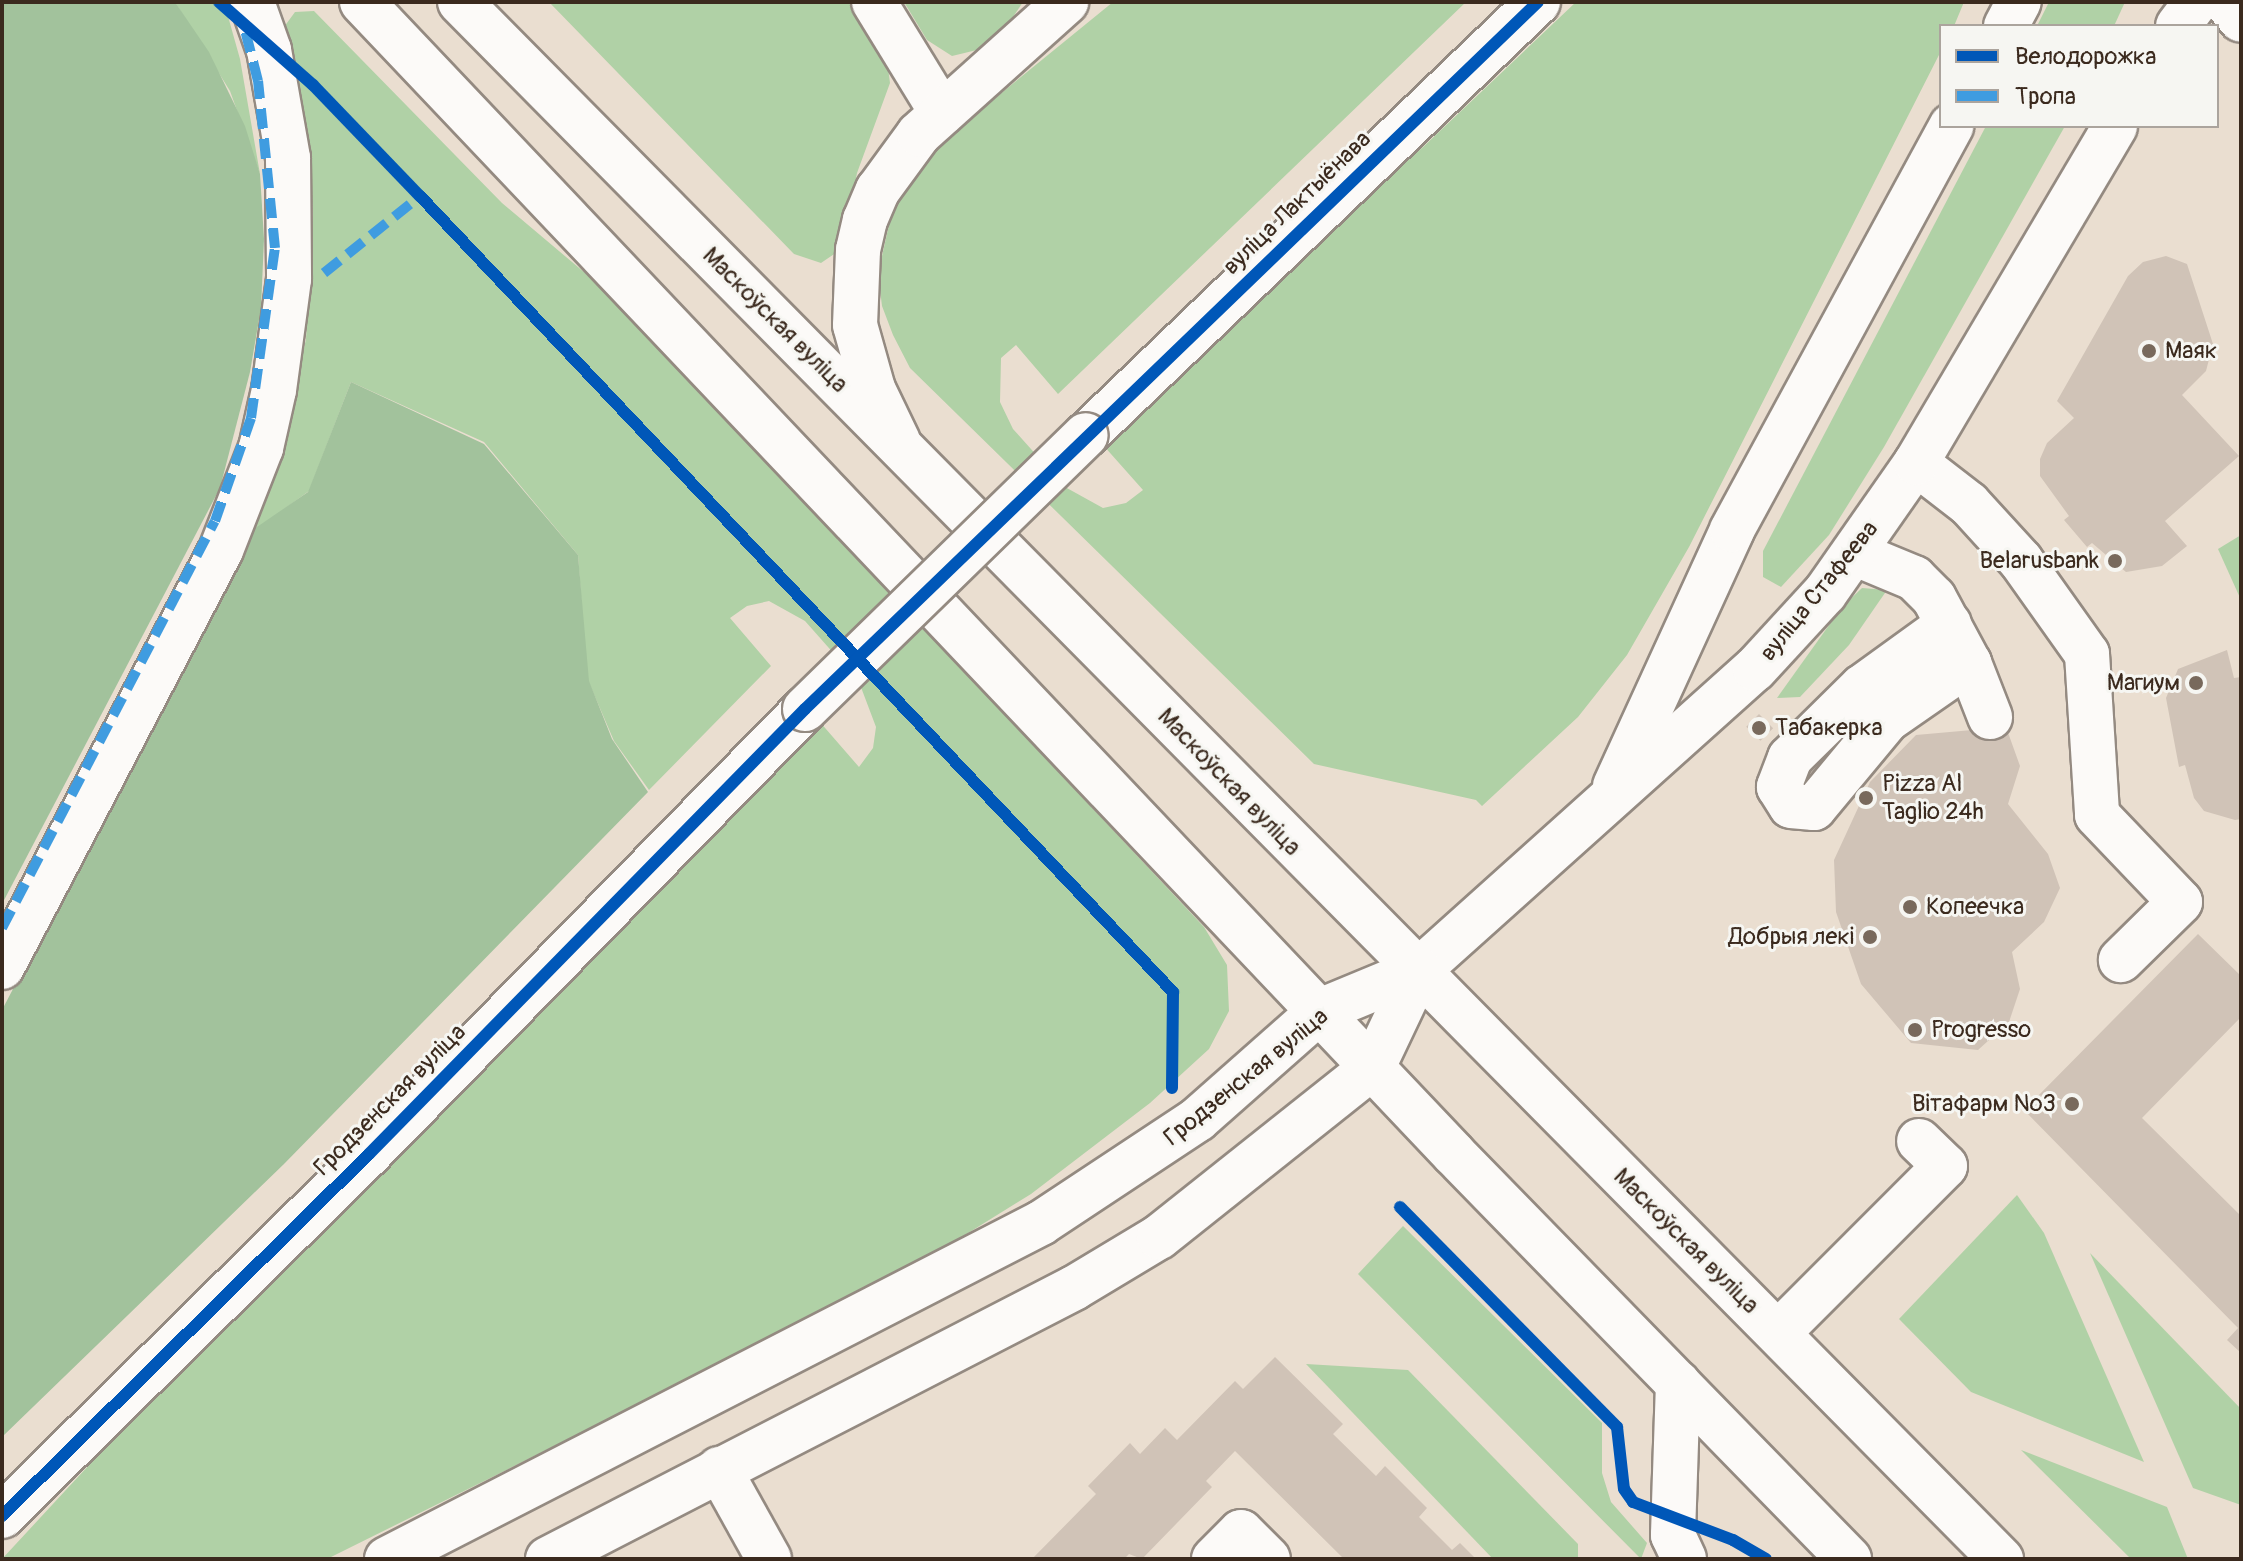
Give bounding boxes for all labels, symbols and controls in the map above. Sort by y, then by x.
legend [1939,24,2219,128]
text: Велодорожка [2015,42,2156,71]
text: Тропа [2015,82,2076,111]
street label: вуліца Лактыёнава [1217,125,1377,281]
street label: Маскоўская вуліца [696,241,854,399]
place label: Маяк [2165,337,2217,365]
marker: Маяк [2140,342,2158,360]
street label: вуліца Стафеева [1754,515,1884,667]
place label: Belarusbank [1980,547,2099,575]
marker: Belarusbank [2106,552,2124,570]
place label: Магиум [2107,669,2180,697]
marker: Магиум [2187,674,2205,692]
street label: Маскоўская вуліца [1151,702,1307,862]
place label: Табакерка [1775,714,1883,742]
marker: Табакерка [1750,719,1768,737]
place label: Pizza Al Taglio 24h [1882,770,1984,826]
marker: Pizza Al Taglio 24h [1857,789,1875,807]
place label: Копеечка [1926,893,2024,921]
marker: Копеечка [1901,898,1919,916]
place label: Добрыя лекі [1729,923,1854,951]
marker: Добрыя лекі [1861,928,1879,946]
street label: Гродзенская вуліца [1158,1002,1334,1152]
place label: Progresso [1931,1016,2031,1044]
street label: Гродзенская вуліца [308,1018,472,1182]
marker: Progresso [1906,1021,1924,1039]
place label: Вітафарм №3 [1912,1090,2056,1118]
marker: Вітафарм №3 [2063,1095,2081,1113]
street label: Маскоўская вуліца [1607,1162,1765,1320]

